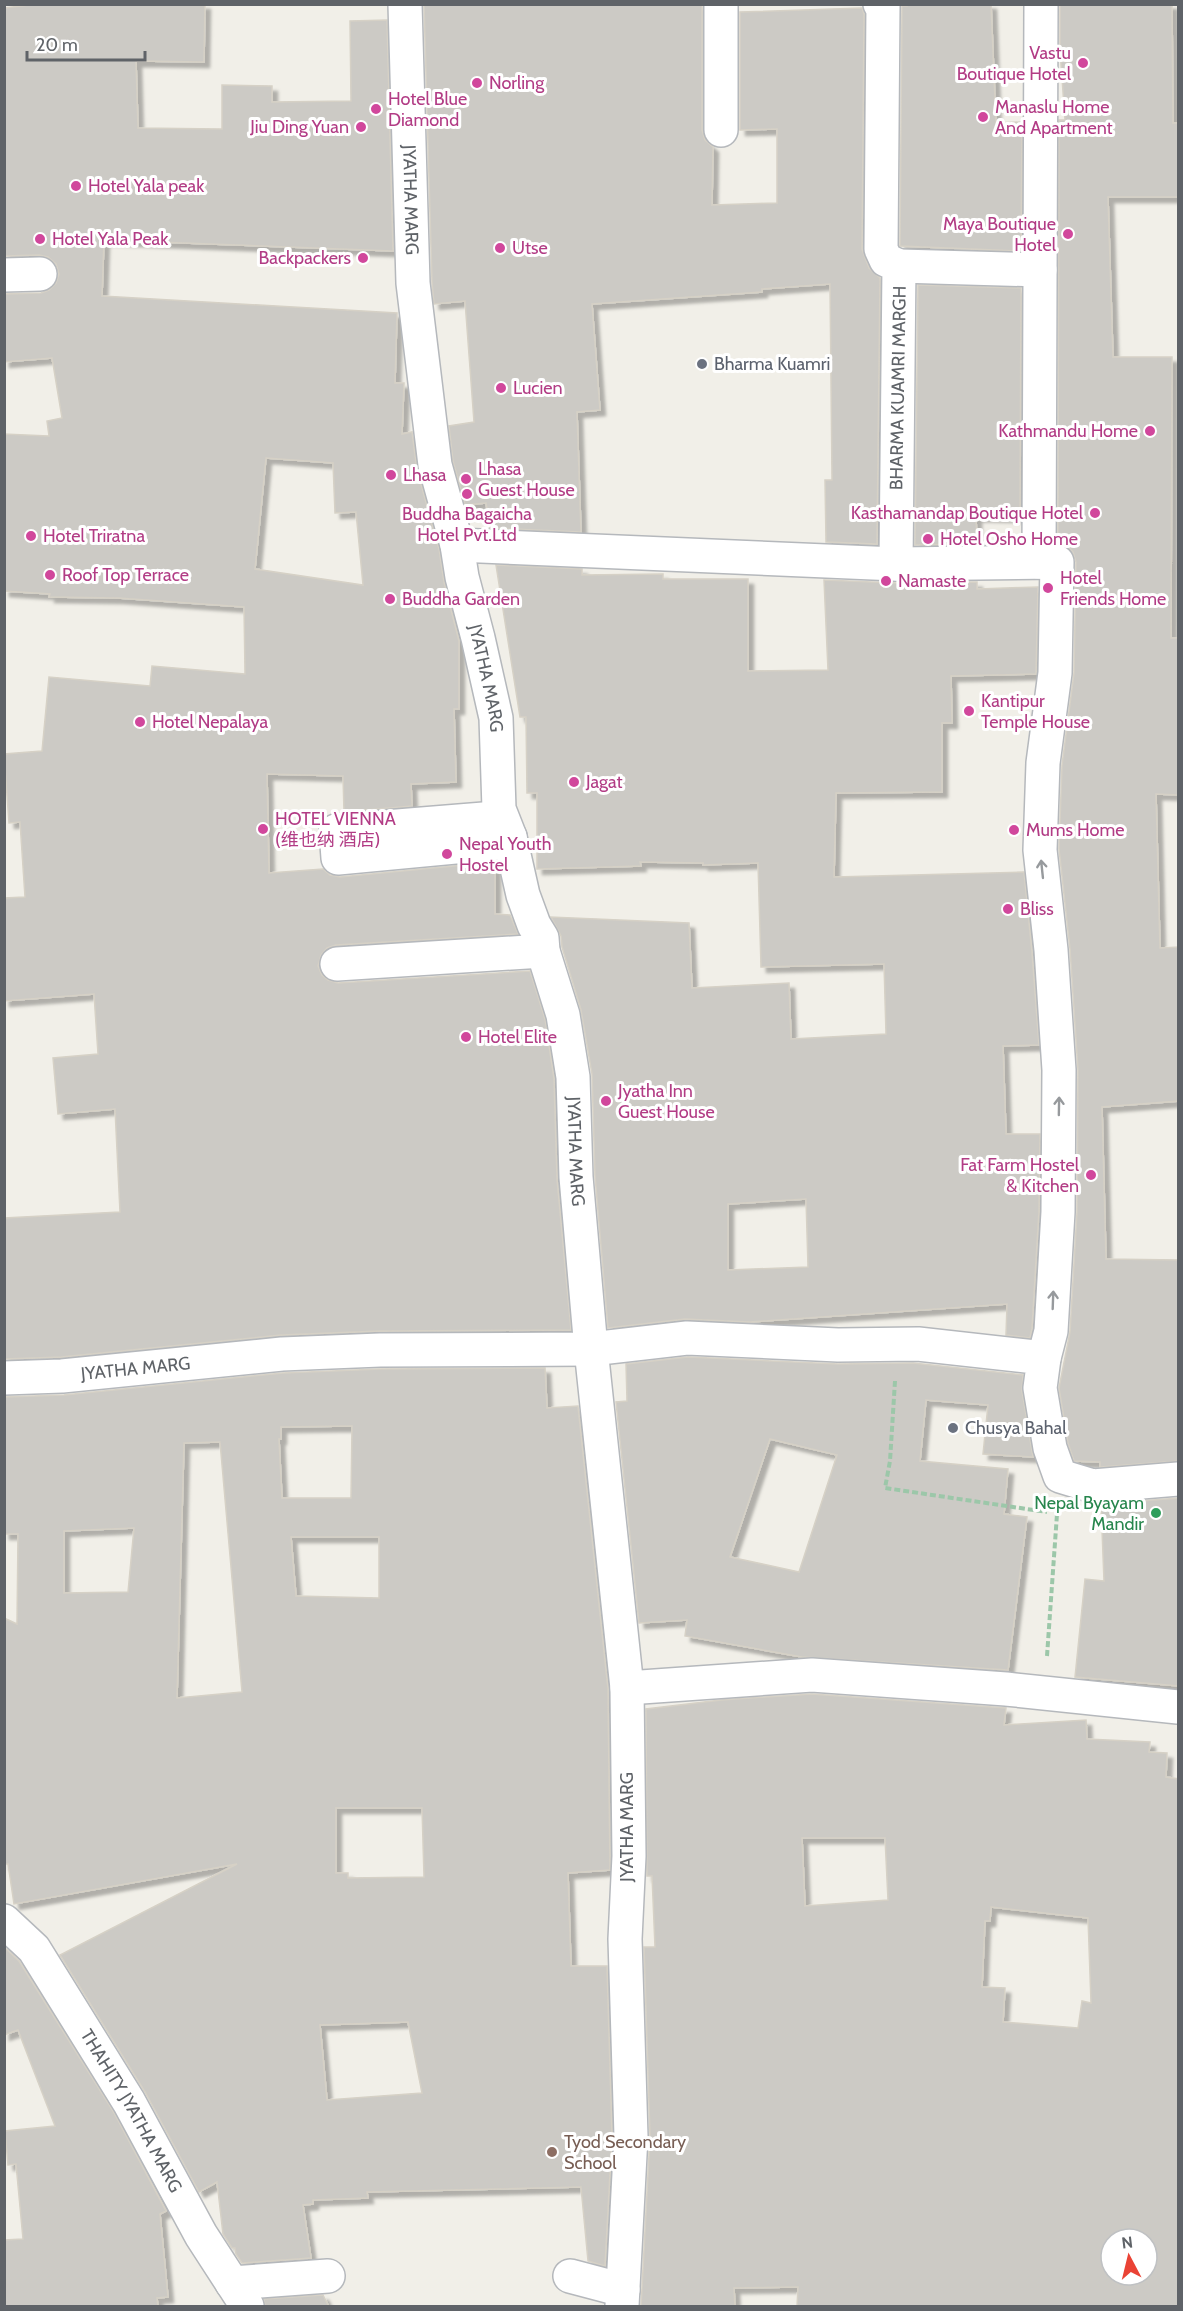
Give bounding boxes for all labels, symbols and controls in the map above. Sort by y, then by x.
scale bar [27,24,146,62]
text: 20 m [36,34,78,56]
place label: Vastu Boutique Hotel [957,42,1072,85]
marker: Vastu Boutique Hotel [1076,56,1090,70]
place label: Norling [489,72,545,94]
marker: Norling [470,76,484,90]
place label: Hotel Blue Diamond [388,88,467,131]
place label: Manaslu Home And Apartment [995,96,1113,139]
marker: Hotel Blue Diamond [369,102,383,116]
marker: Manaslu Home And Apartment [976,110,990,124]
place label: Jiu Ding Yuan [249,116,349,138]
marker: Jiu Ding Yuan [354,120,368,134]
street label: JYATHA MARG [398,144,423,255]
place label: Hotel Yala peak [88,175,205,197]
marker: Hotel Yala peak [69,179,83,193]
place label: Maya Boutique Hotel [943,213,1057,256]
marker: Maya Boutique Hotel [1061,227,1075,241]
place label: Hotel Yala Peak [52,228,169,250]
marker: Hotel Yala Peak [33,232,47,246]
place label: Utse [512,237,548,259]
marker: Utse [493,241,507,255]
place label: Backpackers [259,247,351,269]
marker: Backpackers [356,251,370,265]
street label: BHARMA KUAMRI MARGH [885,286,911,490]
place label: Bharma Kuamri [714,353,830,375]
marker: Bharma Kuamri [695,357,709,371]
place label: Lucien [513,377,563,399]
marker: Lucien [494,381,508,395]
place label: Kathmandu Home [998,420,1138,442]
marker: Kathmandu Home [1143,424,1157,438]
place label: Lhasa Guest House [478,458,575,501]
place label: Lhasa [403,464,447,486]
marker: Lhasa [384,468,398,482]
marker: Lhasa Guest House [459,472,473,486]
marker: Buddha Bagaicha Hotel Pvt.Ltd [460,487,474,501]
place label: Kasthamandap Boutique Hotel [851,502,1084,524]
place label: Buddha Bagaicha Hotel Pvt.Ltd [402,503,532,546]
marker: Kasthamandap Boutique Hotel [1088,506,1102,520]
place label: Hotel Triratna [43,525,145,547]
place label: Hotel Osho Home [940,528,1078,550]
marker: Hotel Triratna [24,529,38,543]
marker: Hotel Osho Home [921,532,935,546]
place label: Roof Top Terrace [62,564,189,586]
place label: Hotel Friends Home [1060,567,1166,610]
marker: Roof Top Terrace [43,568,57,582]
place label: Namaste [898,570,966,592]
marker: Namaste [879,574,893,588]
marker: Hotel Friends Home [1041,581,1055,595]
place label: Buddha Garden [402,588,520,610]
marker: Buddha Garden [383,592,397,606]
street label: JYATHA MARG [464,621,507,732]
place label: Kantipur Temple House [981,690,1090,733]
marker: Kantipur Temple House [962,704,976,718]
place label: Hotel Nepalaya [152,711,269,733]
marker: Hotel Nepalaya [133,715,147,729]
place label: Jagat [585,771,623,793]
marker: Jagat [567,775,581,789]
place label: HOTEL VIENNA (维也纳 酒店) [275,808,396,851]
place label: Mums Home [1026,819,1124,841]
marker: HOTEL VIENNA (维也纳 酒店) [256,822,270,836]
marker: Mums Home [1007,823,1021,837]
place label: Nepal Youth Hostel [459,833,551,876]
marker: Nepal Youth Hostel [440,847,454,861]
one-way arrow [1036,860,1047,880]
place label: Bliss [1020,898,1054,920]
marker: Bliss [1001,902,1015,916]
place label: Hotel Elite [478,1026,557,1048]
marker: Hotel Elite [459,1030,473,1044]
place label: Jyatha Inn Guest House [617,1080,715,1123]
marker: Jyatha Inn Guest House [599,1094,613,1108]
street label: JYATHA MARG [563,1095,590,1207]
one-way arrow [1053,1096,1064,1116]
place label: Fat Farm Hostel & Kitchen [960,1154,1080,1197]
marker: Fat Farm Hostel & Kitchen [1084,1168,1098,1182]
one-way arrow [1047,1291,1058,1311]
street label: JYATHA MARG [79,1352,191,1385]
place label: Chusya Bahal [965,1417,1067,1439]
marker: Chusya Bahal [946,1421,960,1435]
place label: Nepal Byayam Mandir [1034,1492,1144,1535]
marker: Nepal Byayam Mandir [1149,1506,1163,1520]
street label: JYATHA MARG [616,1772,638,1883]
street label: THAHITY JYATHA MARG [76,2025,187,2196]
place label: Tyod Secondary School [564,2131,686,2174]
marker: Tyod Secondary School [545,2145,559,2159]
north arrow [1099,2227,1159,2287]
text: N [1120,2232,1134,2253]

